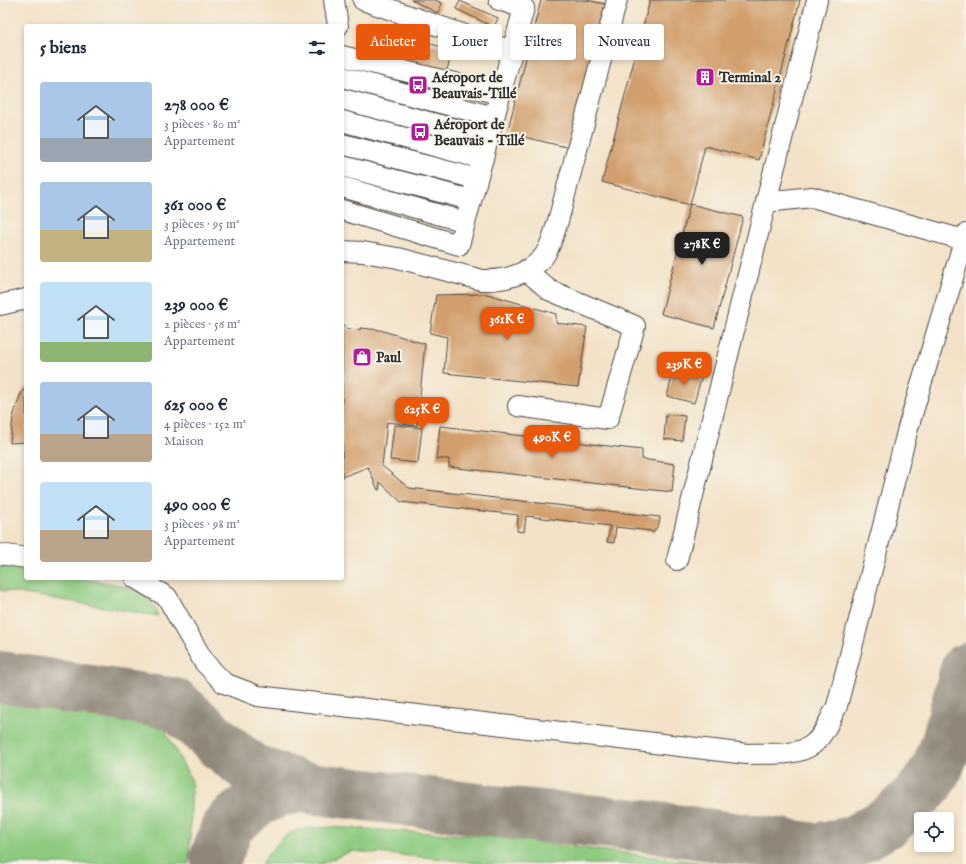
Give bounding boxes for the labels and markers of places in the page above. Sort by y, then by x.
building icon: Terminal 2 [694,66,716,88]
place label: Aéroport de Beauvais-Tillé [431,69,517,103]
place label: Terminal 2 [718,69,782,87]
bus stop icon: Aéroport de Beauvais-Tillé [407,74,429,96]
place label: Aéroport de Beauvais - Tillé [433,116,525,150]
bus stop icon: Aéroport de Beauvais - Tillé [409,121,431,143]
pin: 278K € [669,232,735,266]
pin: 361K € [474,307,540,341]
shop icon: Paul [351,346,373,368]
place label: Paul [376,349,402,367]
pin: 239K € [651,352,717,386]
pin: 625K € [389,397,455,431]
pin: 490K € [519,425,585,459]

